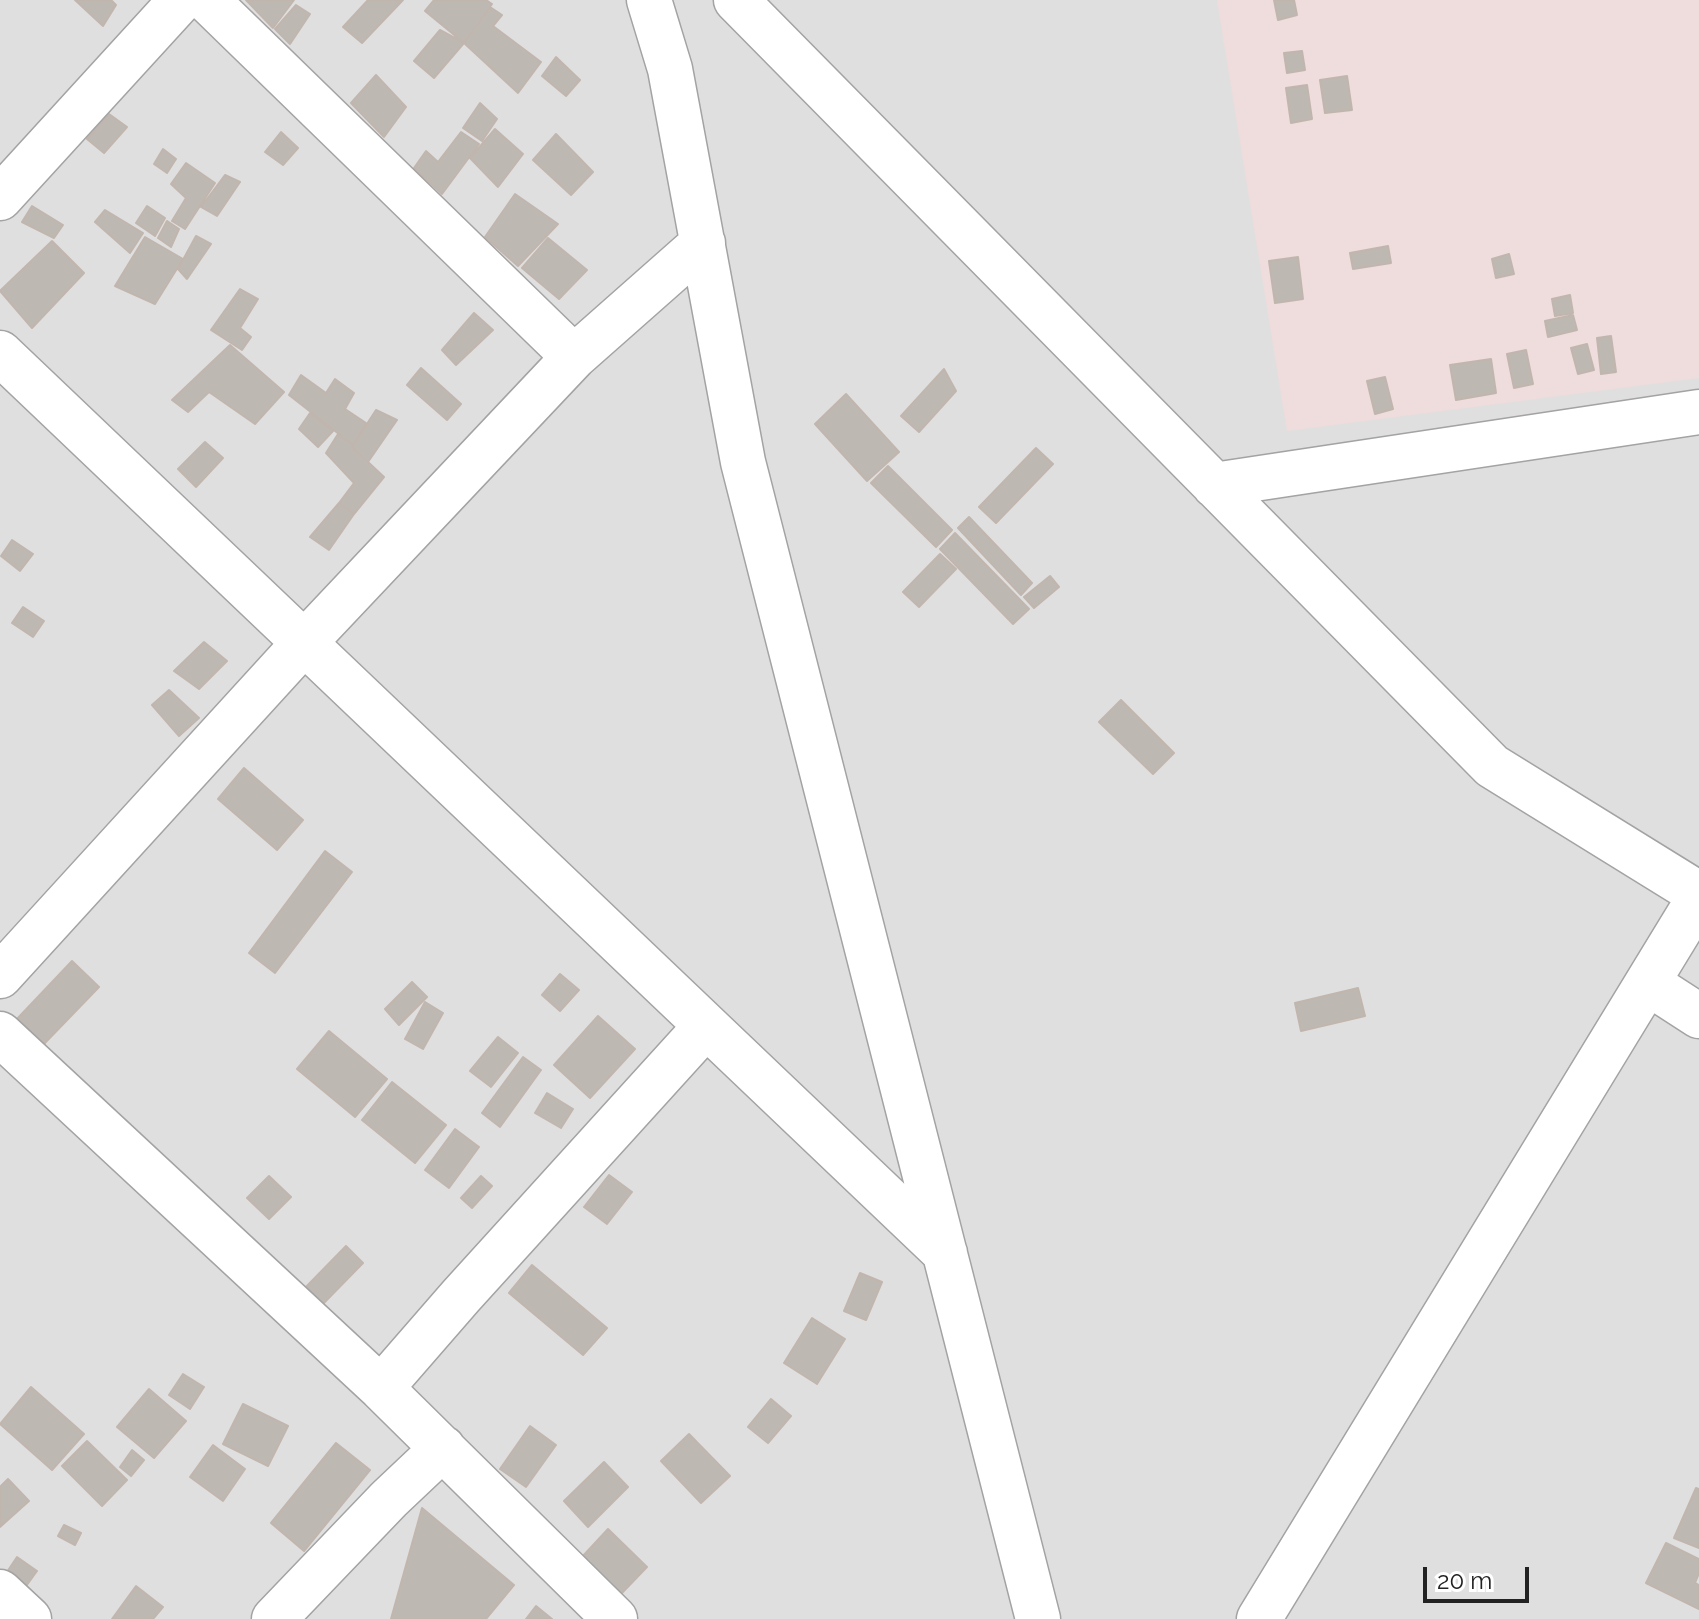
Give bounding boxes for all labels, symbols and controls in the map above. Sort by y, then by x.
scale bar [1427,1551,1533,1601]
text: 20 m [1437,1566,1492,1595]

